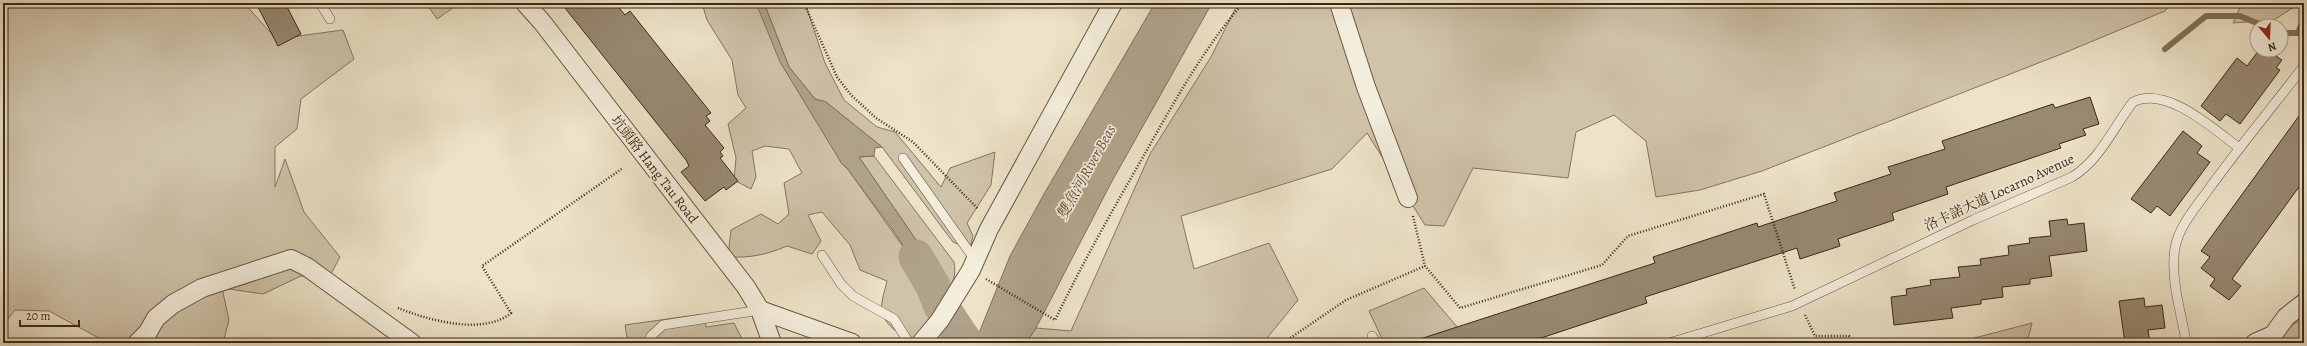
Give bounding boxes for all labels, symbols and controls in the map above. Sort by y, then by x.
north arrow [2249,18,2289,58]
text: N [2266,39,2278,55]
street label: 坑頭路 Hang Tau Road [606,111,703,228]
water label: 雙魚河 River Beas [1052,121,1120,223]
street label: 洛卡諾大道 Locarno Avenue [1921,149,2077,236]
scale bar [20,302,79,328]
text: 20 m [26,308,50,324]

